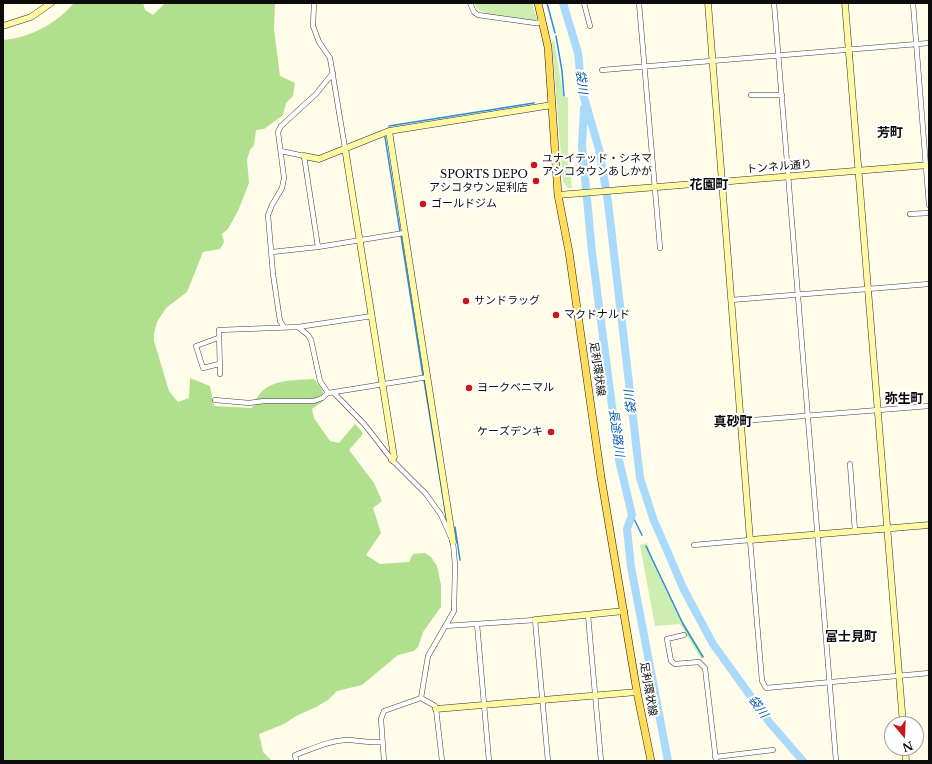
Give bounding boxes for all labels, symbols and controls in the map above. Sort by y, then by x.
water label: 袋川 [572,69,590,95]
district label: 芳町 [877,125,903,141]
place label: ユナイテッド・シネマ アシコタウンあしかが [542,152,652,178]
street label: トンネル通り [746,158,812,176]
marker: ユナイテッド・シネマ アシコタウンあしかが [529,160,539,170]
place label: SPORTS DEPO アシコタウン足利店 [429,168,528,194]
marker: SPORTS DEPO アシコタウン足利店 [531,176,541,186]
district label: 花園町 [690,177,728,193]
place label: ゴールドジム [431,197,497,211]
marker: ゴールドジム [418,199,428,209]
place label: サンドラッグ [474,294,540,308]
marker: サンドラッグ [461,296,471,306]
place label: マクドナルド [564,308,630,322]
marker: マクドナルド [551,310,561,320]
street label: 足利環状線 [587,341,607,397]
place label: ヨークベニマル [477,381,554,395]
marker: ヨークベニマル [464,383,474,393]
water label: 袋川 [622,389,640,415]
district label: 弥生町 [885,391,923,407]
water label: 長途路川 [606,408,626,458]
district label: 真砂町 [714,414,752,430]
place label: ケーズデンキ [477,425,543,439]
marker: ケーズデンキ [546,427,556,437]
district label: 富士見町 [825,629,877,645]
street label: 足利環状線 [637,661,659,717]
water label: 袋川 [745,693,771,721]
north arrow [884,716,924,756]
text: N [900,738,915,755]

